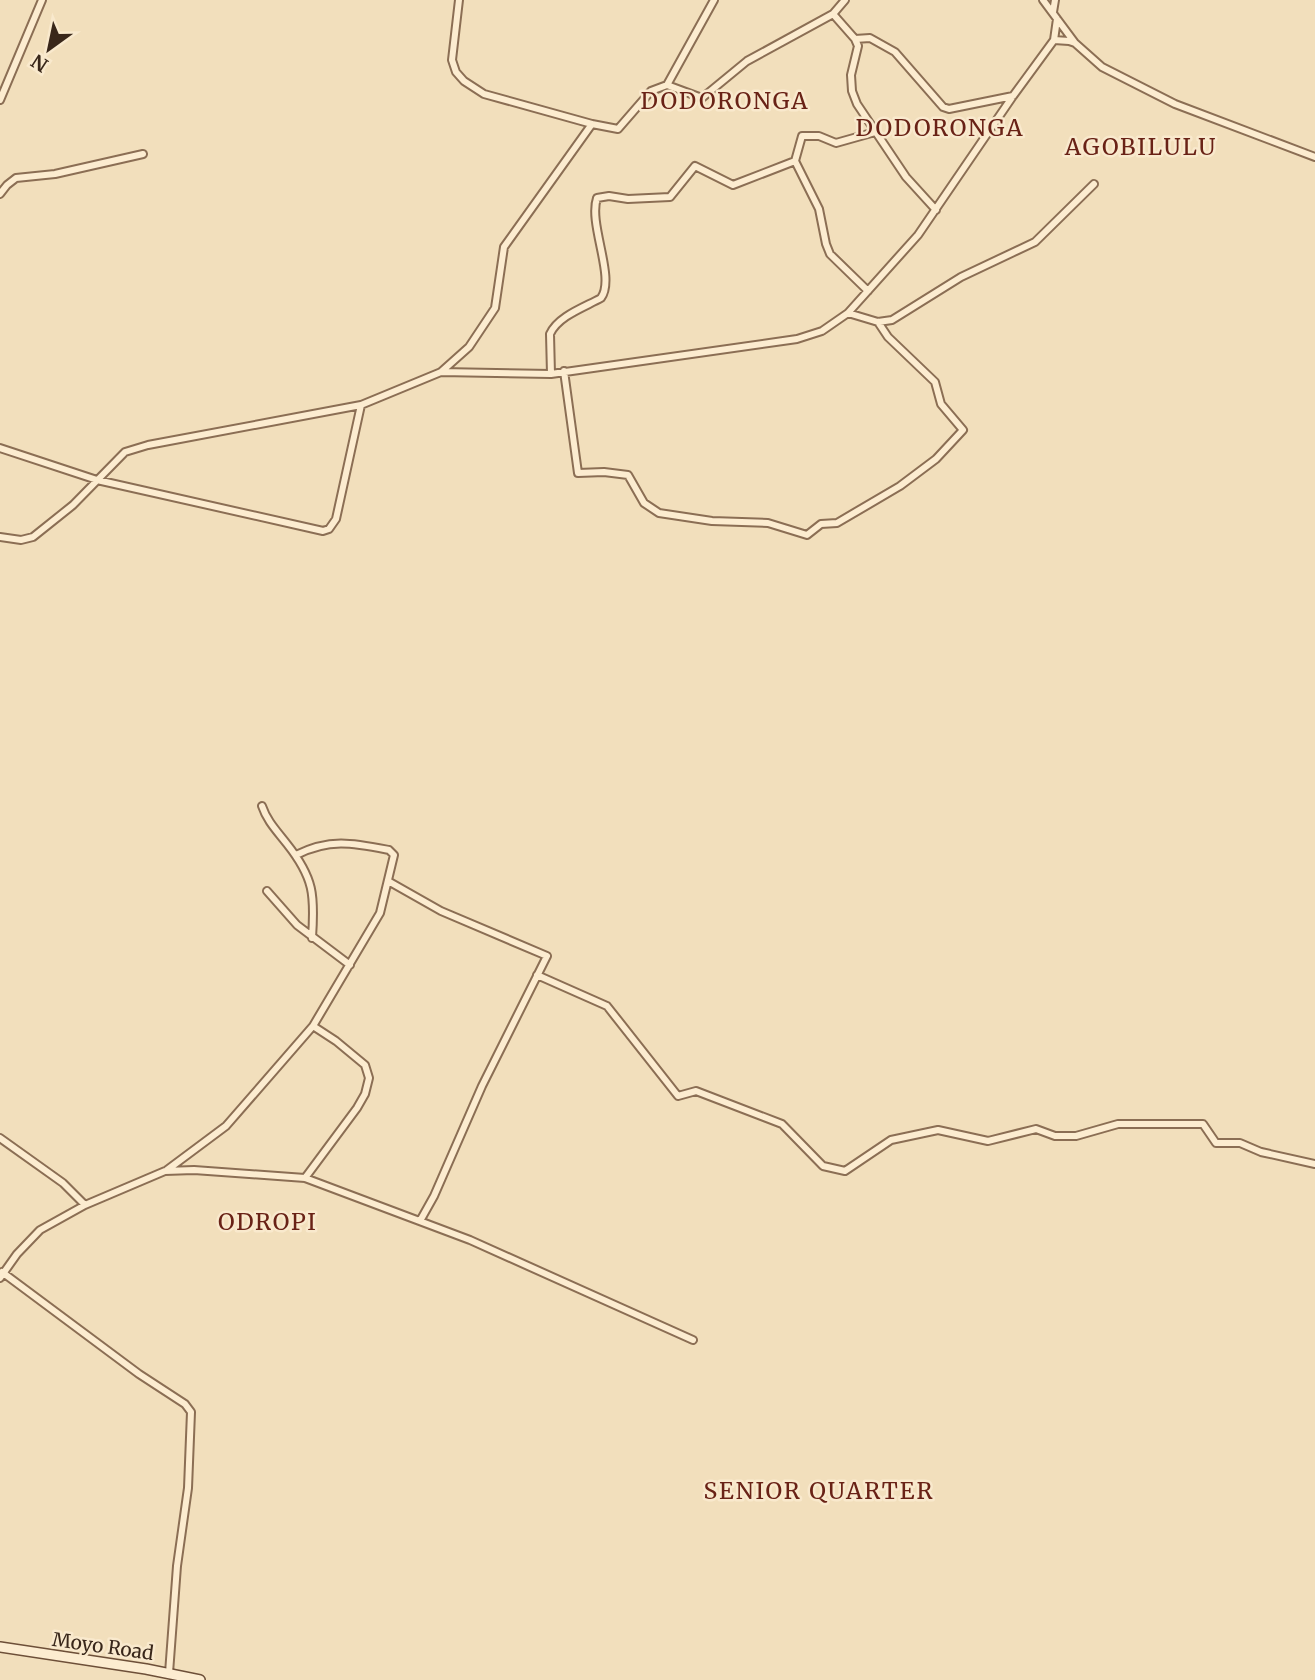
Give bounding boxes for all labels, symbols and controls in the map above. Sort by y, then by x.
north arrow [14,14,84,84]
text: N [27,49,53,77]
district label: DODORONGA [640,86,810,115]
district label: DODORONGA [855,113,1025,142]
district label: AGOBILULU [1064,132,1217,161]
district label: ODROPI [218,1207,318,1236]
district label: SENIOR QUARTER [704,1476,934,1505]
street label: Moyo Road [51,1627,155,1665]

